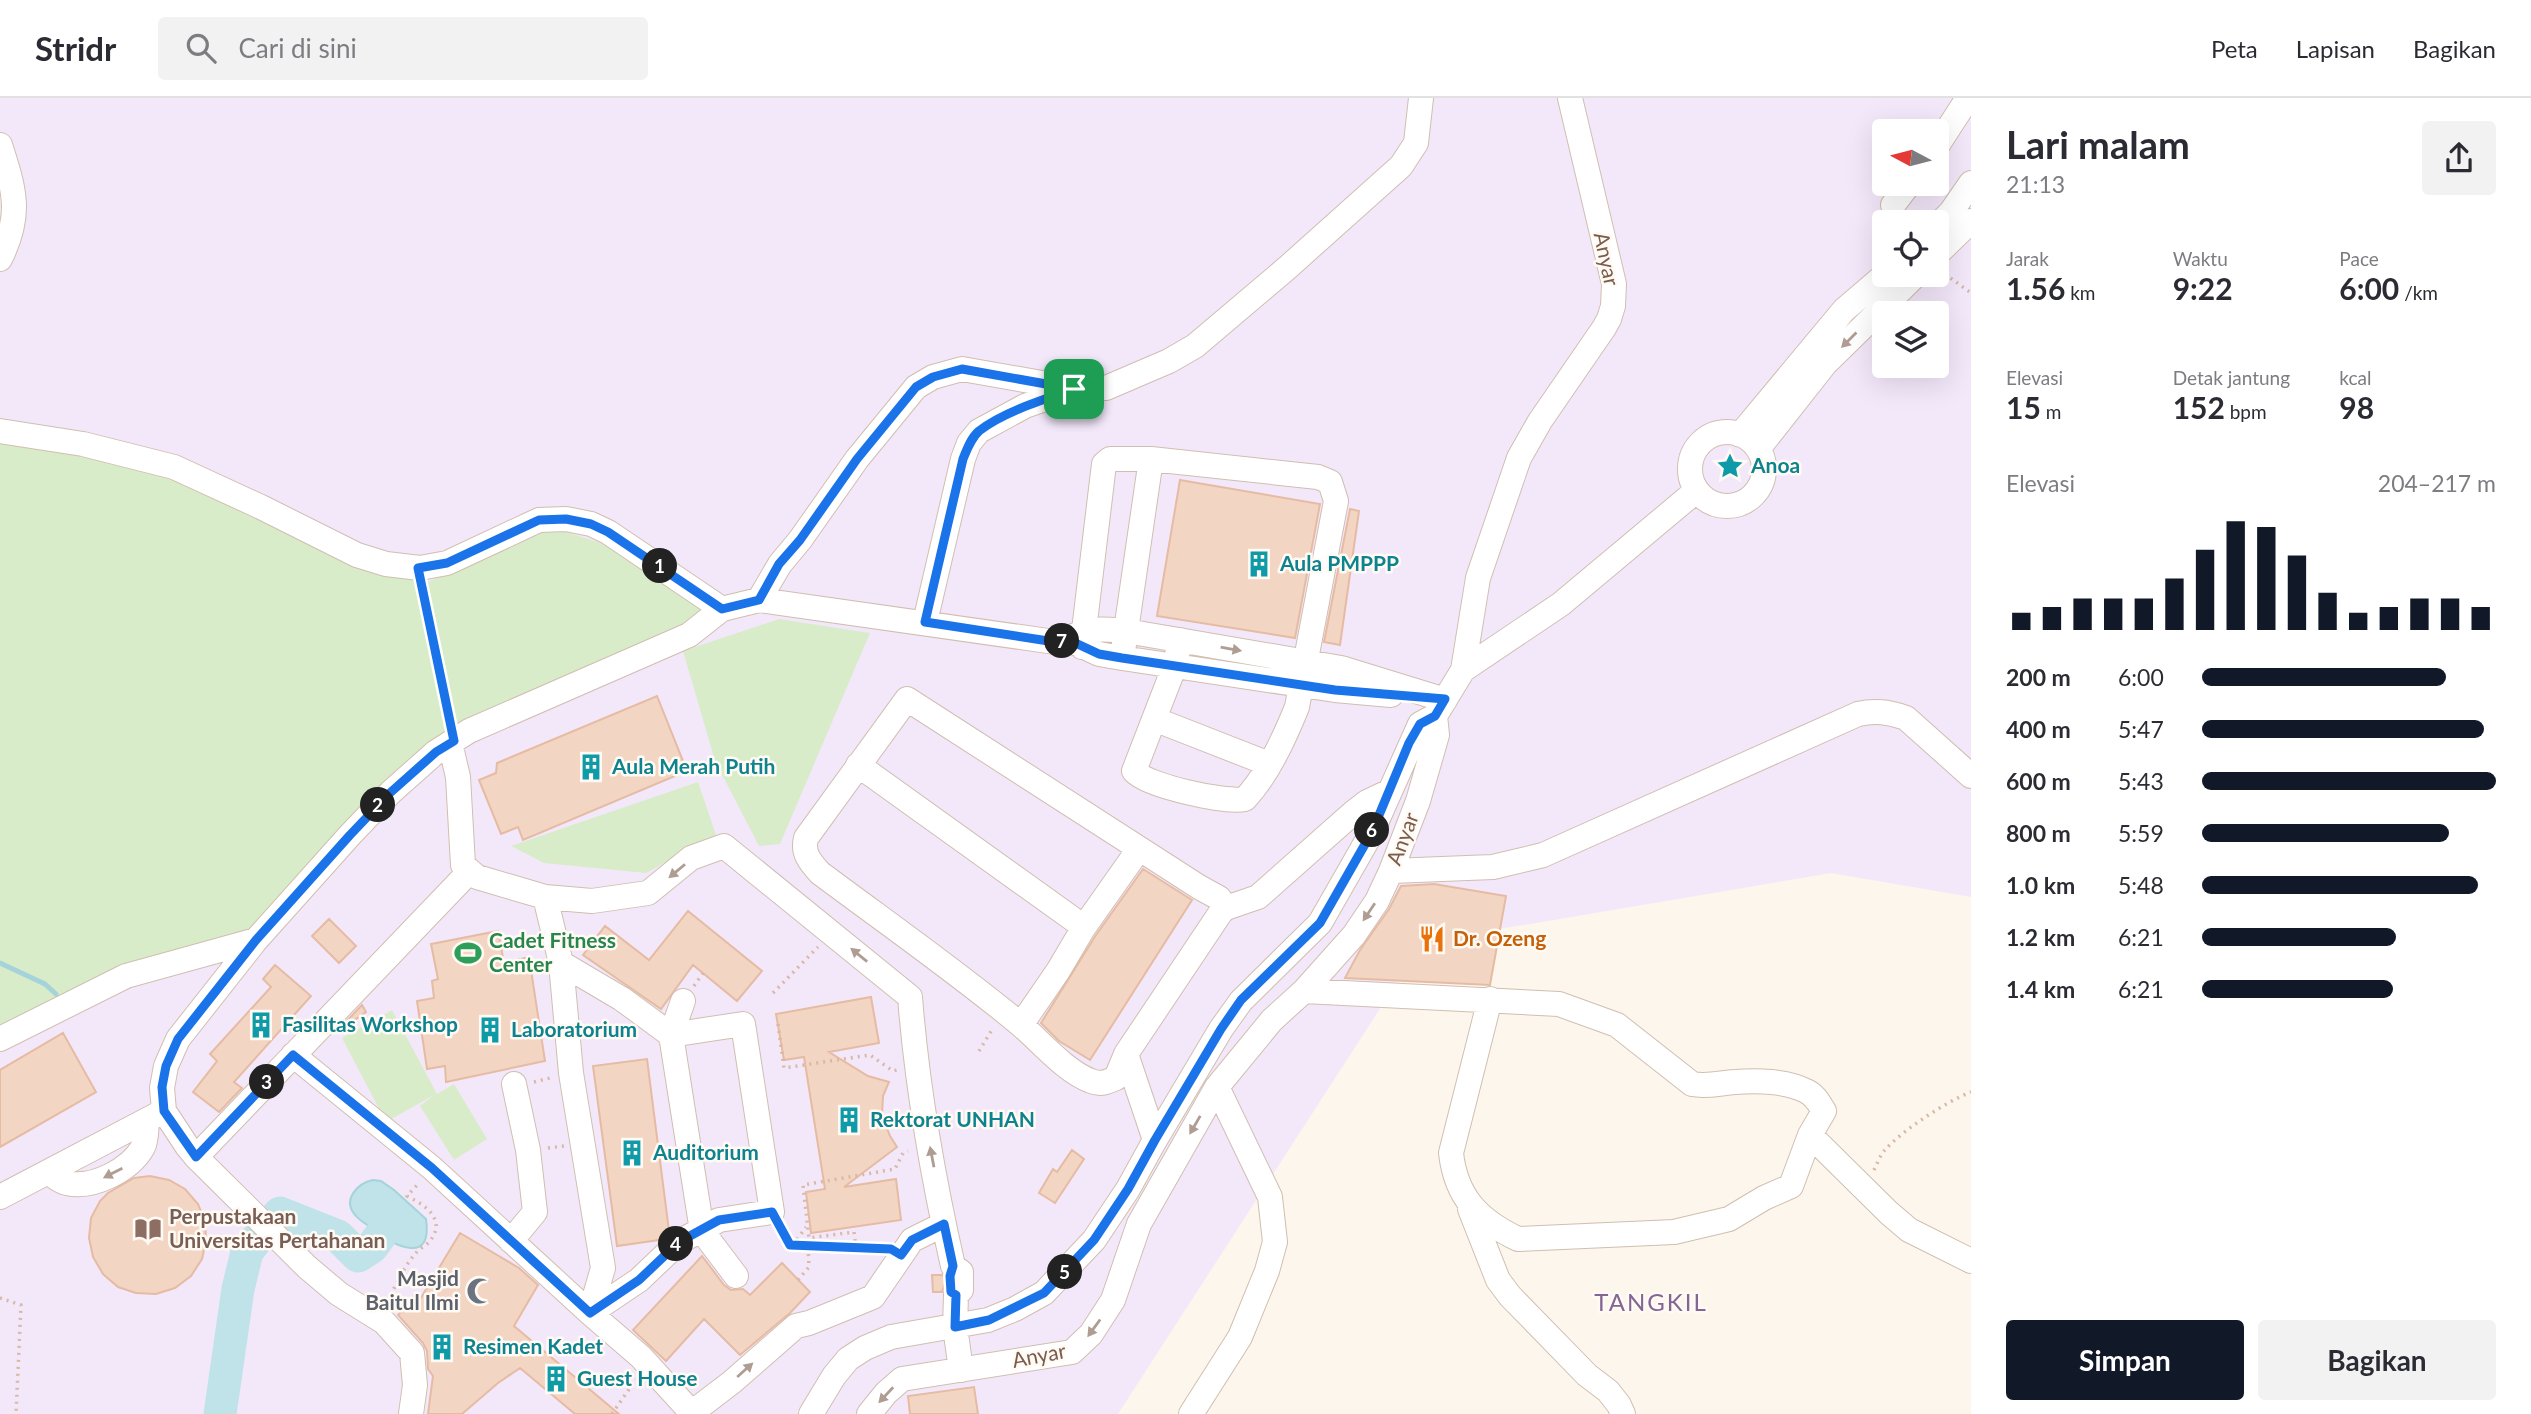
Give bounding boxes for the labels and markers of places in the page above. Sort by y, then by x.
pin [1044,359,1104,419]
place icon: Anoa [1715,451,1745,481]
place label: Anoa [1750,452,1800,477]
pin: 1 [642,548,678,584]
building icon: Aula PMPPP [1244,549,1274,579]
place label: Aula PMPPP [1279,550,1399,575]
pin: 7 [1044,624,1080,658]
building icon: Aula Merah Putih [576,752,606,782]
place label: Aula Merah Putih [611,753,775,778]
pin: 2 [360,788,396,822]
pin: 6 [1354,812,1390,848]
restaurant icon: Dr. Ozeng [1417,924,1447,954]
place label: Dr. Ozeng [1453,925,1546,950]
place label: Cadet Fitness Center [489,927,616,976]
sports icon: Cadet Fitness Center [453,938,483,968]
building icon: Fasilitas Workshop [246,1010,276,1040]
place label: Fasilitas Workshop [282,1011,458,1036]
building icon: Laboratorium [475,1015,505,1045]
place label: Laboratorium [511,1016,637,1041]
pin: 3 [250,1065,284,1100]
building icon: Rektorat UNHAN [834,1105,864,1135]
place label: Rektorat UNHAN [870,1106,1035,1131]
building icon: Auditorium [617,1138,647,1168]
place label: Auditorium [652,1139,759,1164]
place label: Perpustakaan Universitas Pertahanan [169,1203,385,1252]
library icon: Perpustakaan Universitas Pertahanan [133,1214,163,1244]
pin: 4 [658,1226,694,1262]
pin: 5 [1048,1254,1082,1290]
place label: Masjid Baitul Ilmi [365,1265,459,1314]
mosque icon: Masjid Baitul Ilmi [465,1276,495,1306]
building icon: Resimen Kadet [427,1332,457,1362]
place label: Resimen Kadet [463,1333,603,1358]
building icon: Guest House [541,1364,571,1394]
place label: Guest House [577,1365,698,1390]

